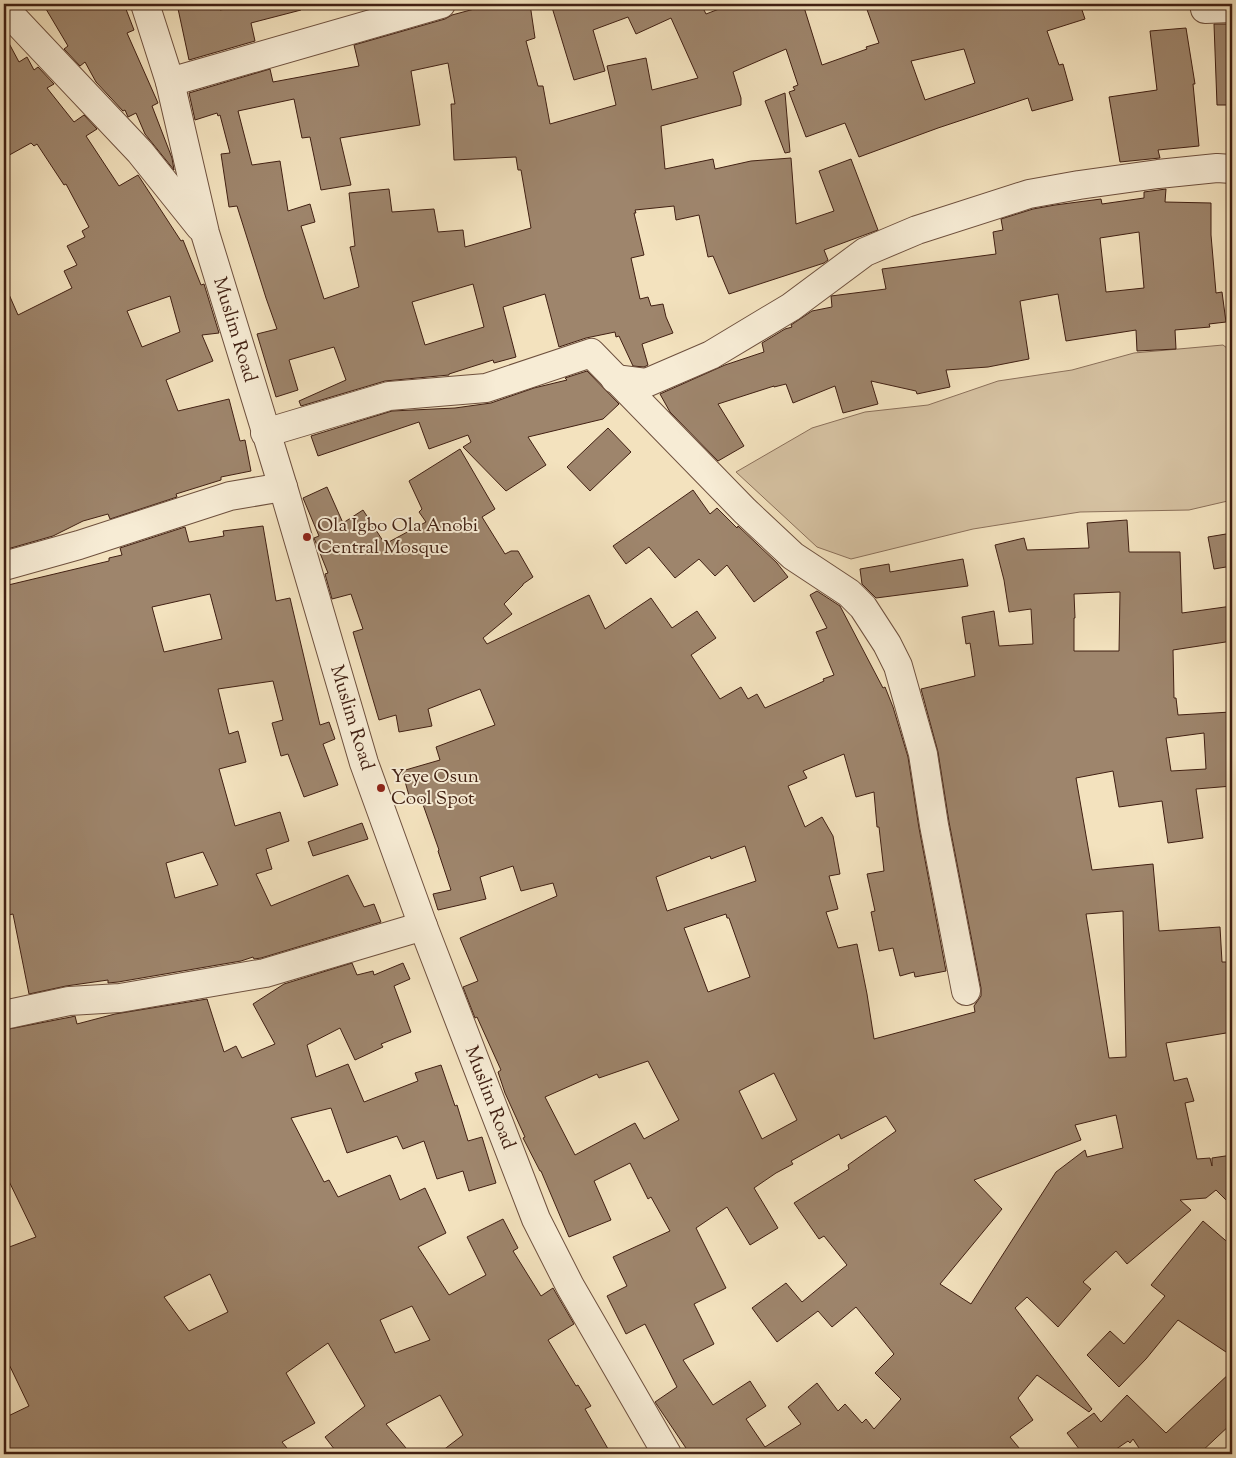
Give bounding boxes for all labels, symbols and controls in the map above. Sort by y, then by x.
street label: Muslim Road [205,274,263,386]
place label: Ola Igbo Ola Anobi Central Mosque [317,513,478,562]
marker: Ola Igbo Ola Anobi Central Mosque [301,531,313,543]
street label: Muslim Road [322,662,380,774]
place label: Yeye Osun Cool Spot [391,764,479,813]
marker: Yeye Osun Cool Spot [375,782,387,794]
street label: Muslim Road [457,1042,521,1154]

